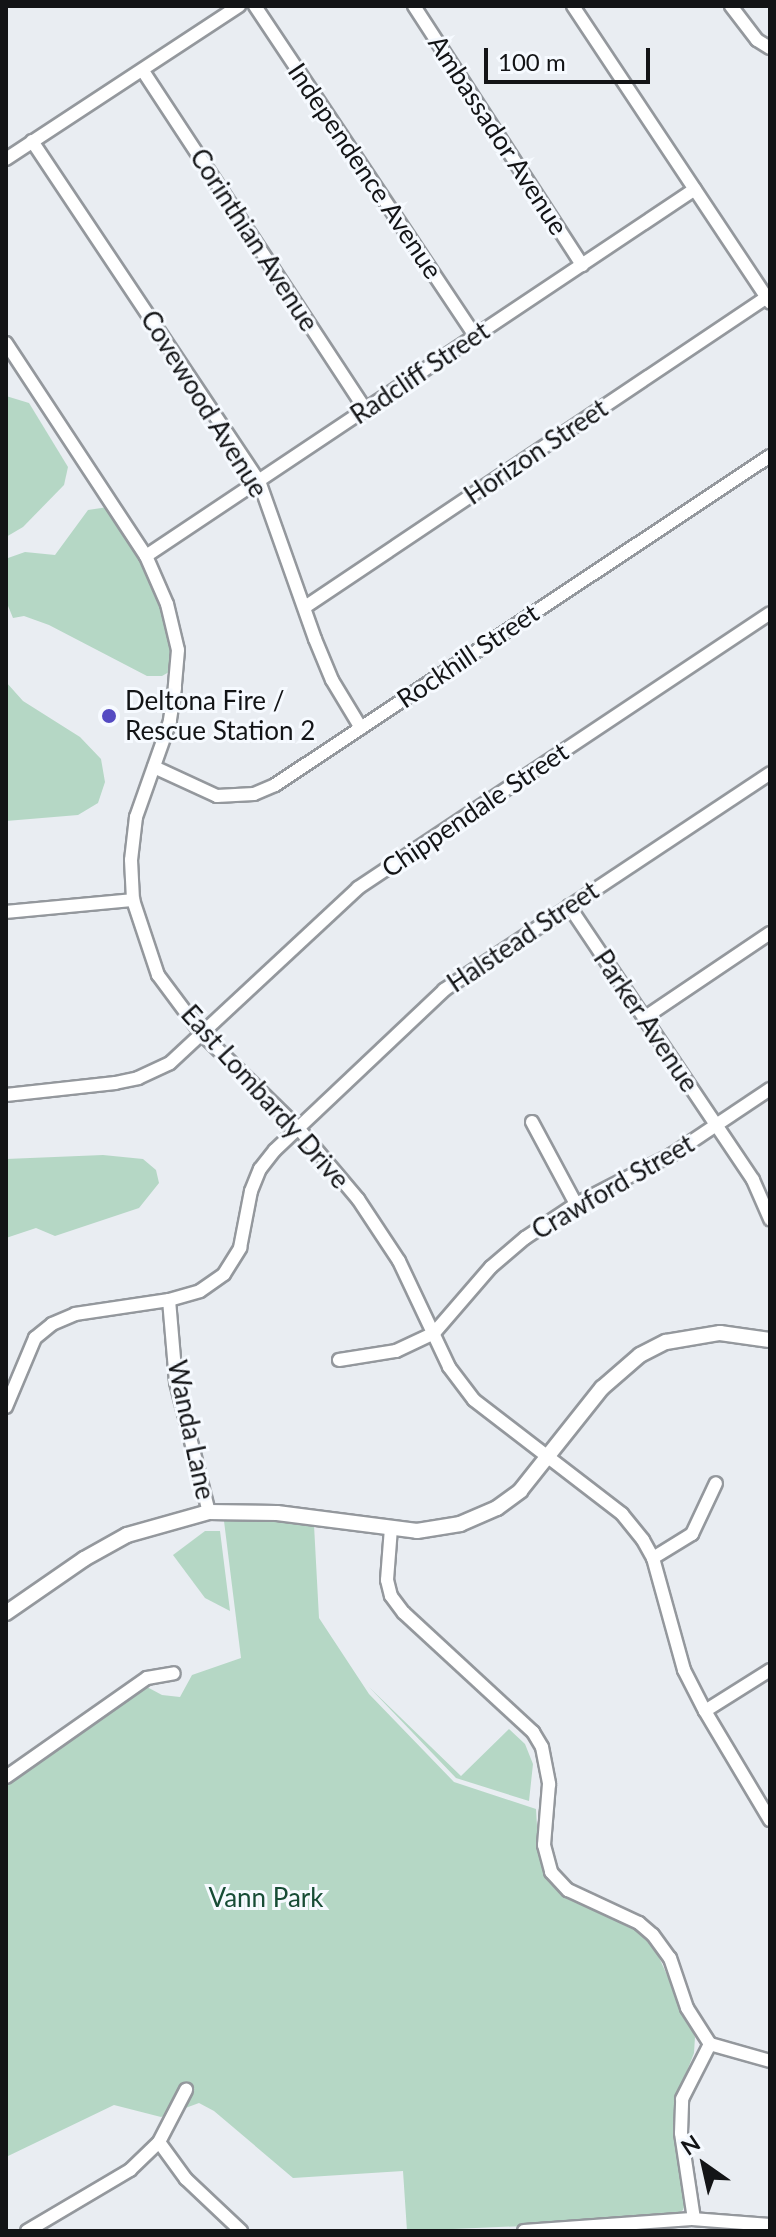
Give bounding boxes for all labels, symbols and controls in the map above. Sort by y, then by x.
street label: Ambassador Avenue [421,29,575,241]
scale bar [488,32,654,82]
text: 100 m [498,47,566,76]
street label: Independence Avenue [281,57,449,285]
street label: Corinthian Avenue [183,143,325,337]
street label: Covewood Avenue [134,305,274,503]
street label: Radcliff Street [345,315,495,431]
street label: Horizon Street [459,393,613,511]
street label: Rockhill Street [391,597,545,715]
place label: Deltona Fire / Rescue Station 2 [125,685,315,746]
marker: Deltona Fire / Rescue Station 2 [100,707,118,725]
street label: Chippendale Street [376,736,574,884]
street label: Halstead Street [442,875,604,999]
street label: Parker Avenue [587,943,705,1099]
street label: East Lombardy Drive [174,999,356,1195]
street label: Crawford Street [526,1128,700,1246]
street label: Wanda Lane [161,1358,221,1502]
park label: Vann Park [208,1882,324,1914]
north arrow [664,2125,744,2205]
text: N [676,2129,705,2161]

